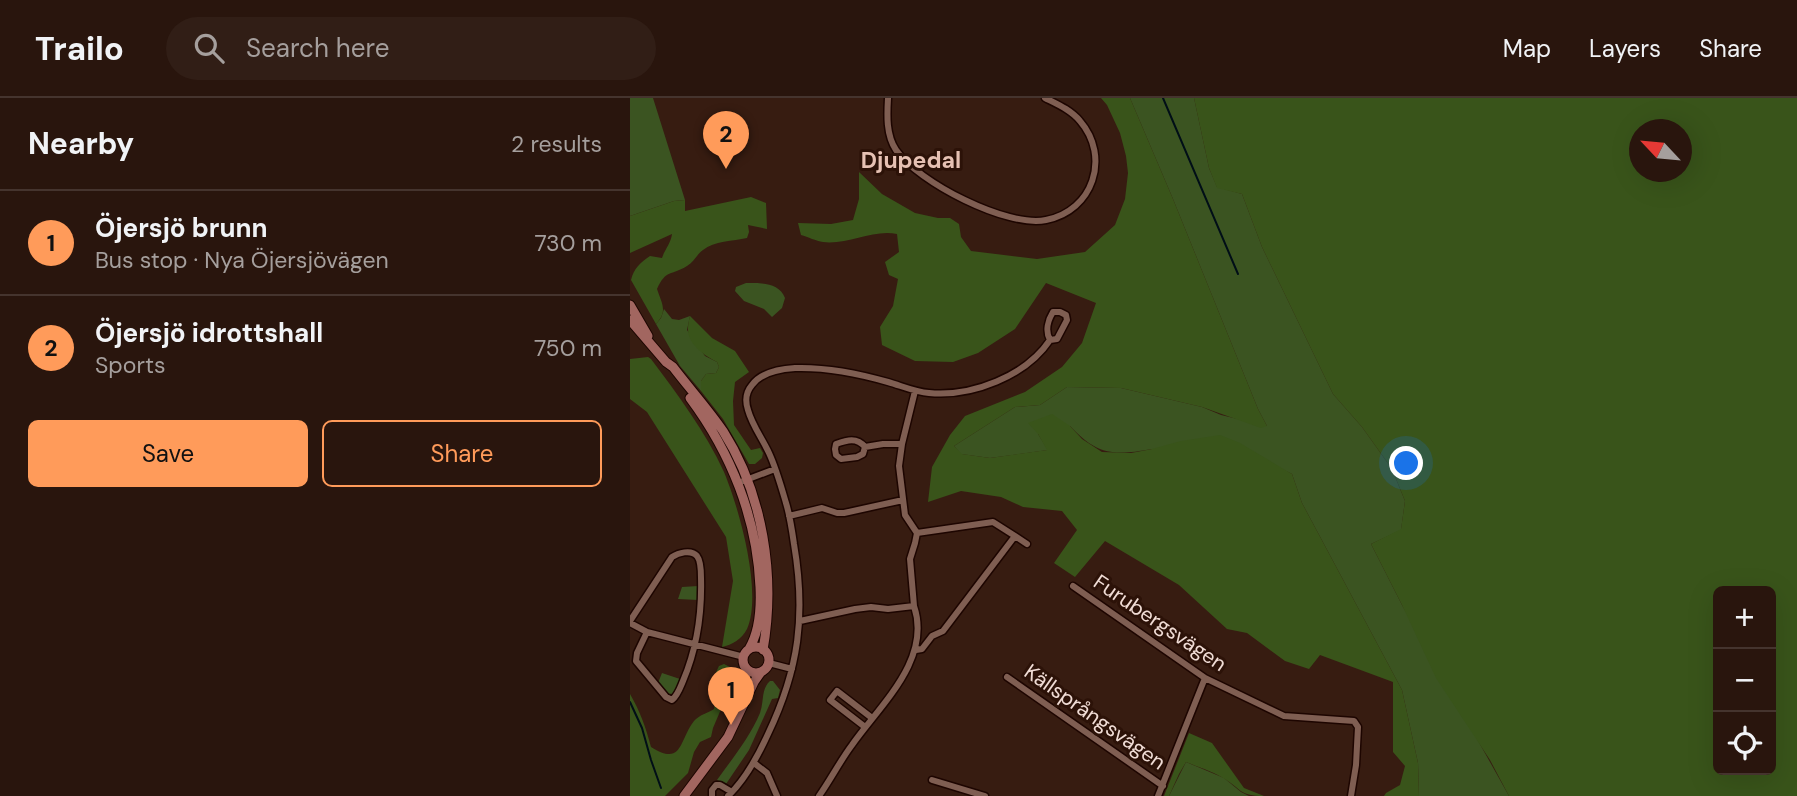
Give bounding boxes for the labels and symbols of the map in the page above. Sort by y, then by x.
pin: 2 [703,111,749,169]
north arrow [1629,119,1692,182]
district label: Djupedal [861,145,961,175]
your location [1389,446,1423,480]
street label: Furubergsvägen [1088,568,1232,678]
street label: Källsprångsvägen [1019,658,1171,776]
pin: 1 [708,667,754,725]

